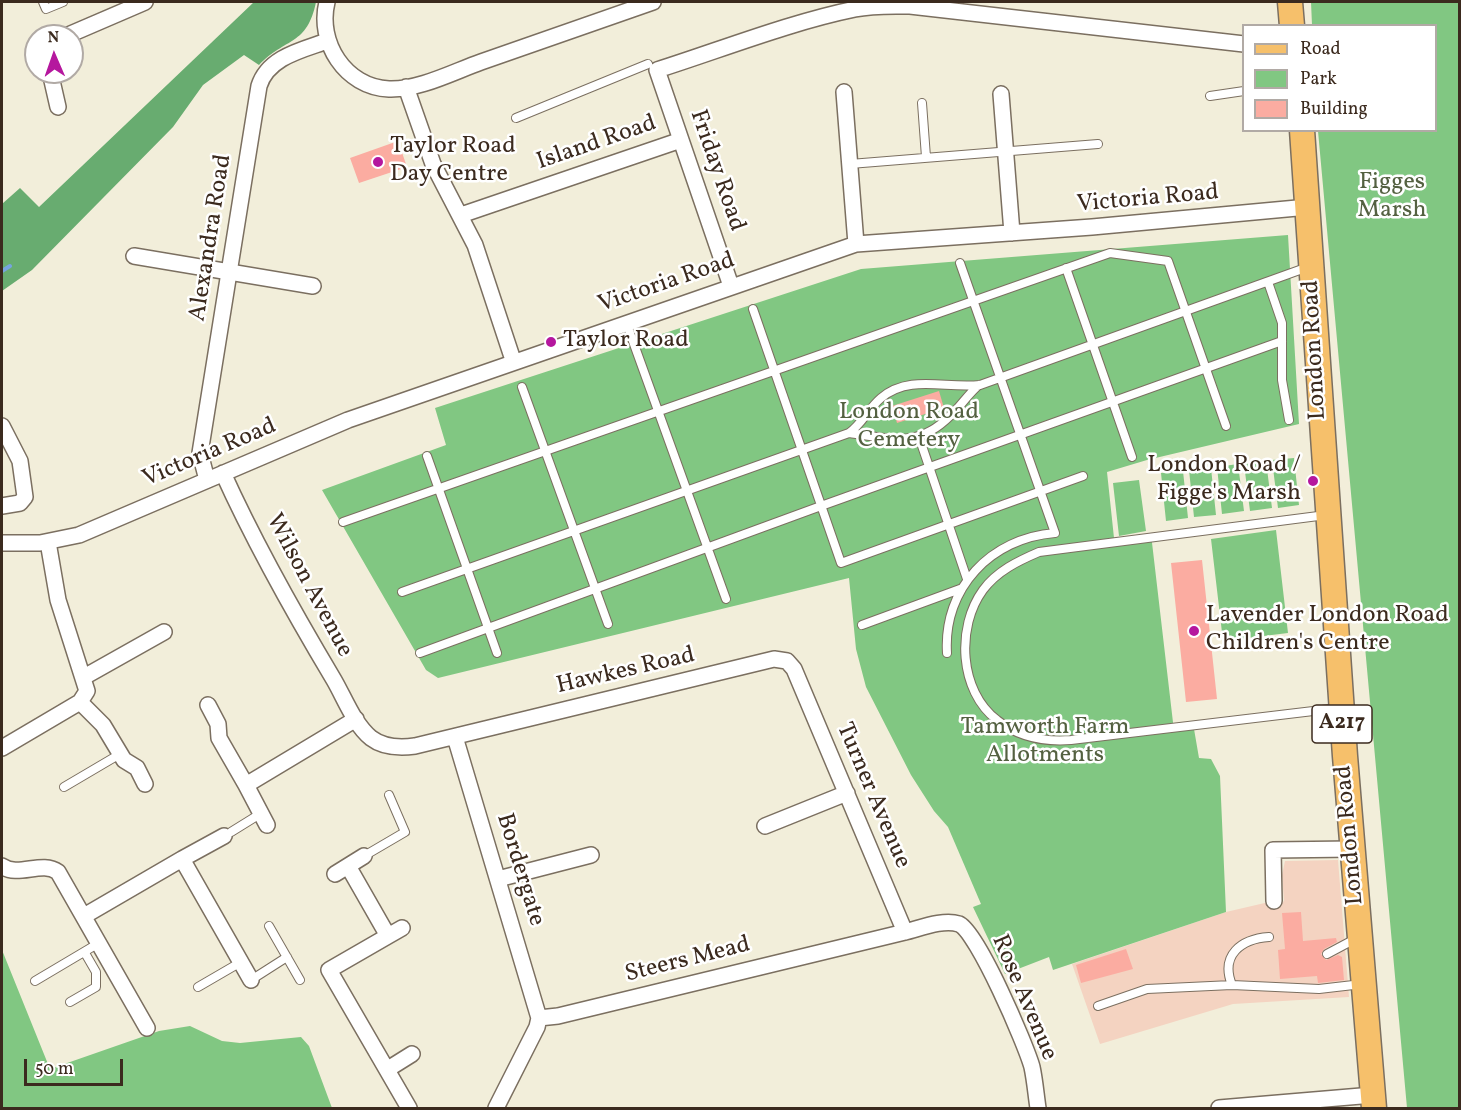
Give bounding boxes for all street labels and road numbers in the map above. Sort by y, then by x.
street label: Friday Road [682,106,750,236]
street label: Island Road [533,110,661,178]
street label: Alexandra Road [185,152,239,324]
street label: Victoria Road [1076,179,1220,221]
street label: Victoria Road [595,247,739,321]
street label: London Road [1298,279,1334,421]
street label: Victoria Road [139,413,281,495]
street label: Wilson Avenue [258,509,358,663]
street label: Hawkes Road [554,642,698,702]
road number: A217 [1312,705,1372,743]
street label: Turner Avenue [828,719,916,873]
street label: London Road [1331,764,1371,906]
street label: Bordergate [488,810,550,930]
street label: Rose Avenue [984,931,1062,1065]
street label: Steers Mead [622,932,754,990]

